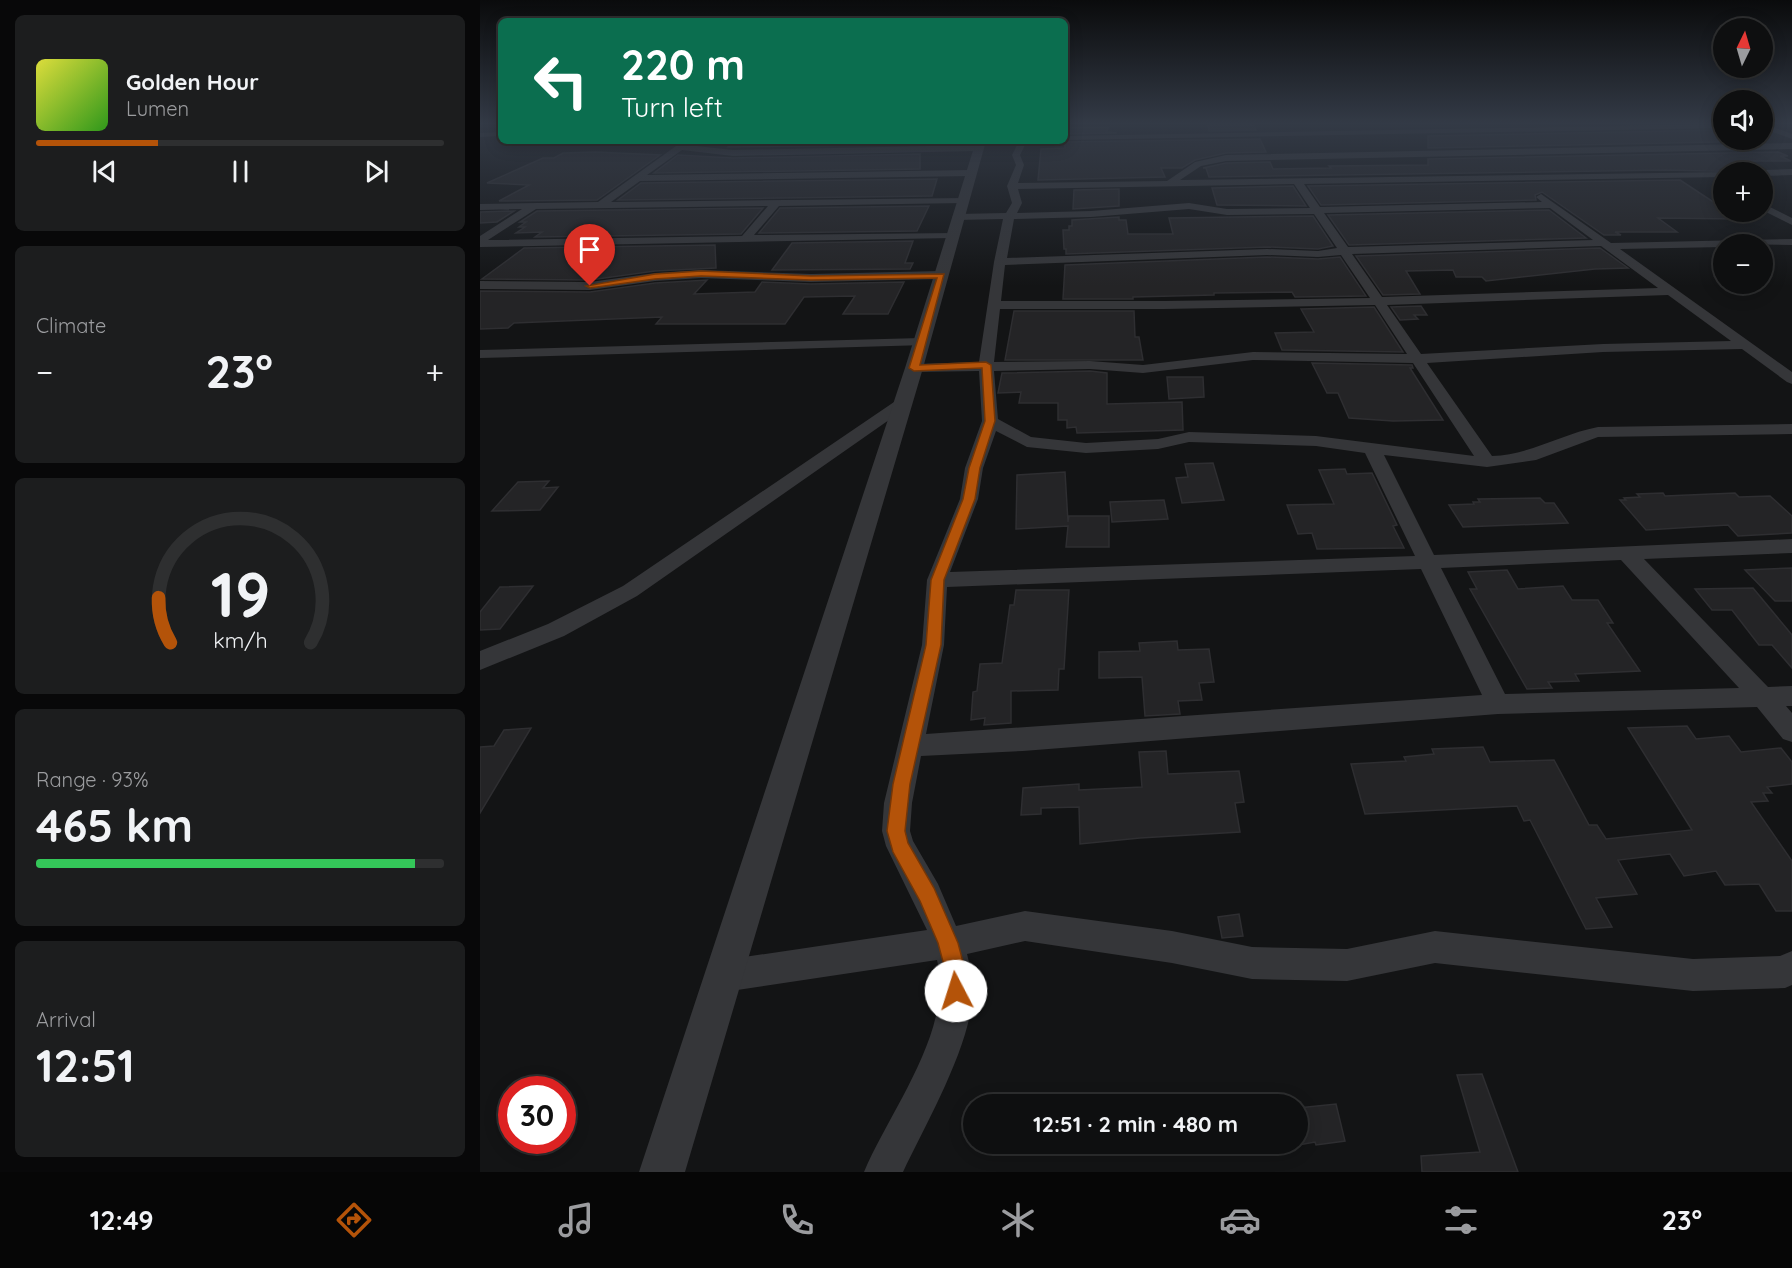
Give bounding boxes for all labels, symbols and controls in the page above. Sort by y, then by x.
north arrow [1713,18,1773,78]
map controls [1713,18,1773,294]
text: 220 m [621,38,745,91]
icon: left [522,42,600,120]
text: Golden Hour [126,68,259,96]
text: Turn left [621,90,723,124]
button: sound [1713,90,1773,150]
text: Lumen [126,96,189,121]
icon: previous [88,155,121,188]
icon: pause [224,155,257,188]
icon: next [360,155,393,188]
button: + [1713,162,1773,222]
pin [564,224,615,286]
icon: arrive [573,233,606,266]
button: − [1713,234,1773,294]
text: Climate [36,313,106,338]
text: 23° [206,343,273,399]
text: − [36,351,53,392]
text: + [425,351,444,392]
text: 19 [210,555,270,633]
text: km/h [213,627,267,653]
text: Range · 93% [36,767,149,792]
text: 465 km [36,797,193,853]
position arrow [924,959,988,1023]
text: Arrival [36,1007,96,1032]
text: 12:51 [36,1037,135,1093]
speed limit sign: 30 [498,1076,576,1154]
text: 12:51 · 2 min · 480 m [1033,1110,1238,1138]
icon: directions [333,1199,375,1241]
icon: music [555,1199,597,1241]
icon: phone [776,1199,818,1241]
icon: climate [997,1199,1039,1241]
icon: car [1219,1199,1261,1241]
icon: filters [1440,1199,1482,1241]
text: 12:49 [90,1203,154,1237]
text: 23° [1662,1203,1702,1237]

